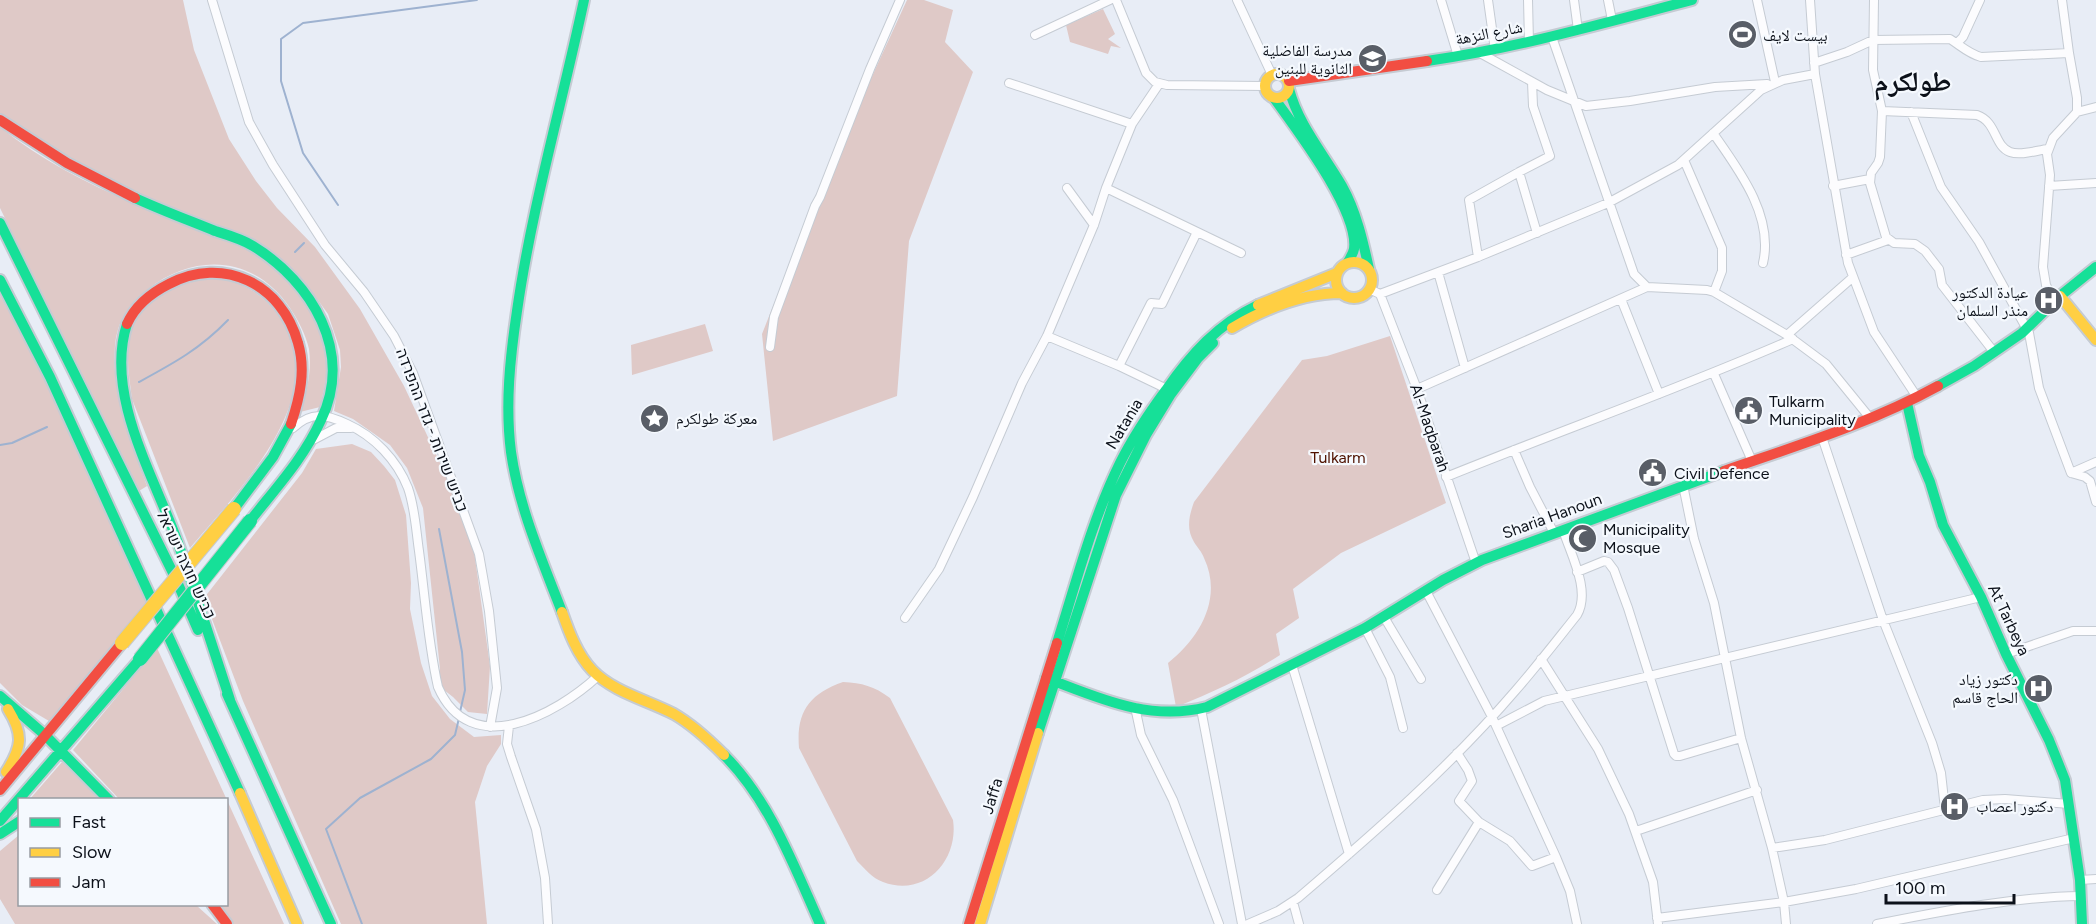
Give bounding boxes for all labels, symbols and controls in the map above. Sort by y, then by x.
street label: شارع النزهة [1454,17,1524,50]
sports icon: بيست لايف [1726,19,1758,51]
place label: بيست لايف [1763,26,1828,45]
place label: مدرسة الفاضلية الثانوية للبنين [1262,41,1352,79]
school or university icon: مدرسة الفاضلية الثانوية للبنين [1357,43,1389,75]
district label: طولكرم [1874,64,1952,101]
place label: عيادة الدكتور منذر السلمان [1951,283,2028,321]
hospital icon: عيادة الدكتور منذر السلمان [2033,285,2065,317]
street label: כביש שירות - גדר ההפרדה [392,345,472,515]
street label: Al-Maqbarah [1406,381,1454,475]
place label: Tulkarm Municipality [1769,392,1856,429]
public building icon: Tulkarm Municipality [1732,394,1764,426]
street label: Natania [1102,395,1146,453]
place icon: معركة طولكرم [639,402,671,434]
place label: معركة طولكرم [676,409,757,429]
park label: Tulkarm [1310,448,1366,467]
public building icon: Civil Defence [1637,457,1669,489]
place label: Civil Defence [1674,464,1770,483]
street label: Sharia Hanoun [1500,489,1604,543]
street label: כביש חוצה ישראל [152,506,220,622]
place label: Municipality Mosque [1603,520,1690,557]
mosque icon: Municipality Mosque [1566,522,1598,554]
street label: At Tarbeya [1984,581,2034,659]
place label: دكتور زياد الحاج قاسم [1952,670,2018,708]
hospital icon: دكتور زياد الحاج قاسم [2023,672,2055,704]
street label: Jaffa [978,776,1006,816]
hospital icon: دكتور اعصاب [1939,790,1971,822]
place label: دكتور اعصاب [1976,797,2053,816]
legend [18,798,228,906]
text: Fast [72,811,106,833]
text: Slow [72,841,111,863]
scale bar [1886,867,2014,905]
text: Jam [72,871,106,893]
text: 100 m [1895,877,1945,899]

